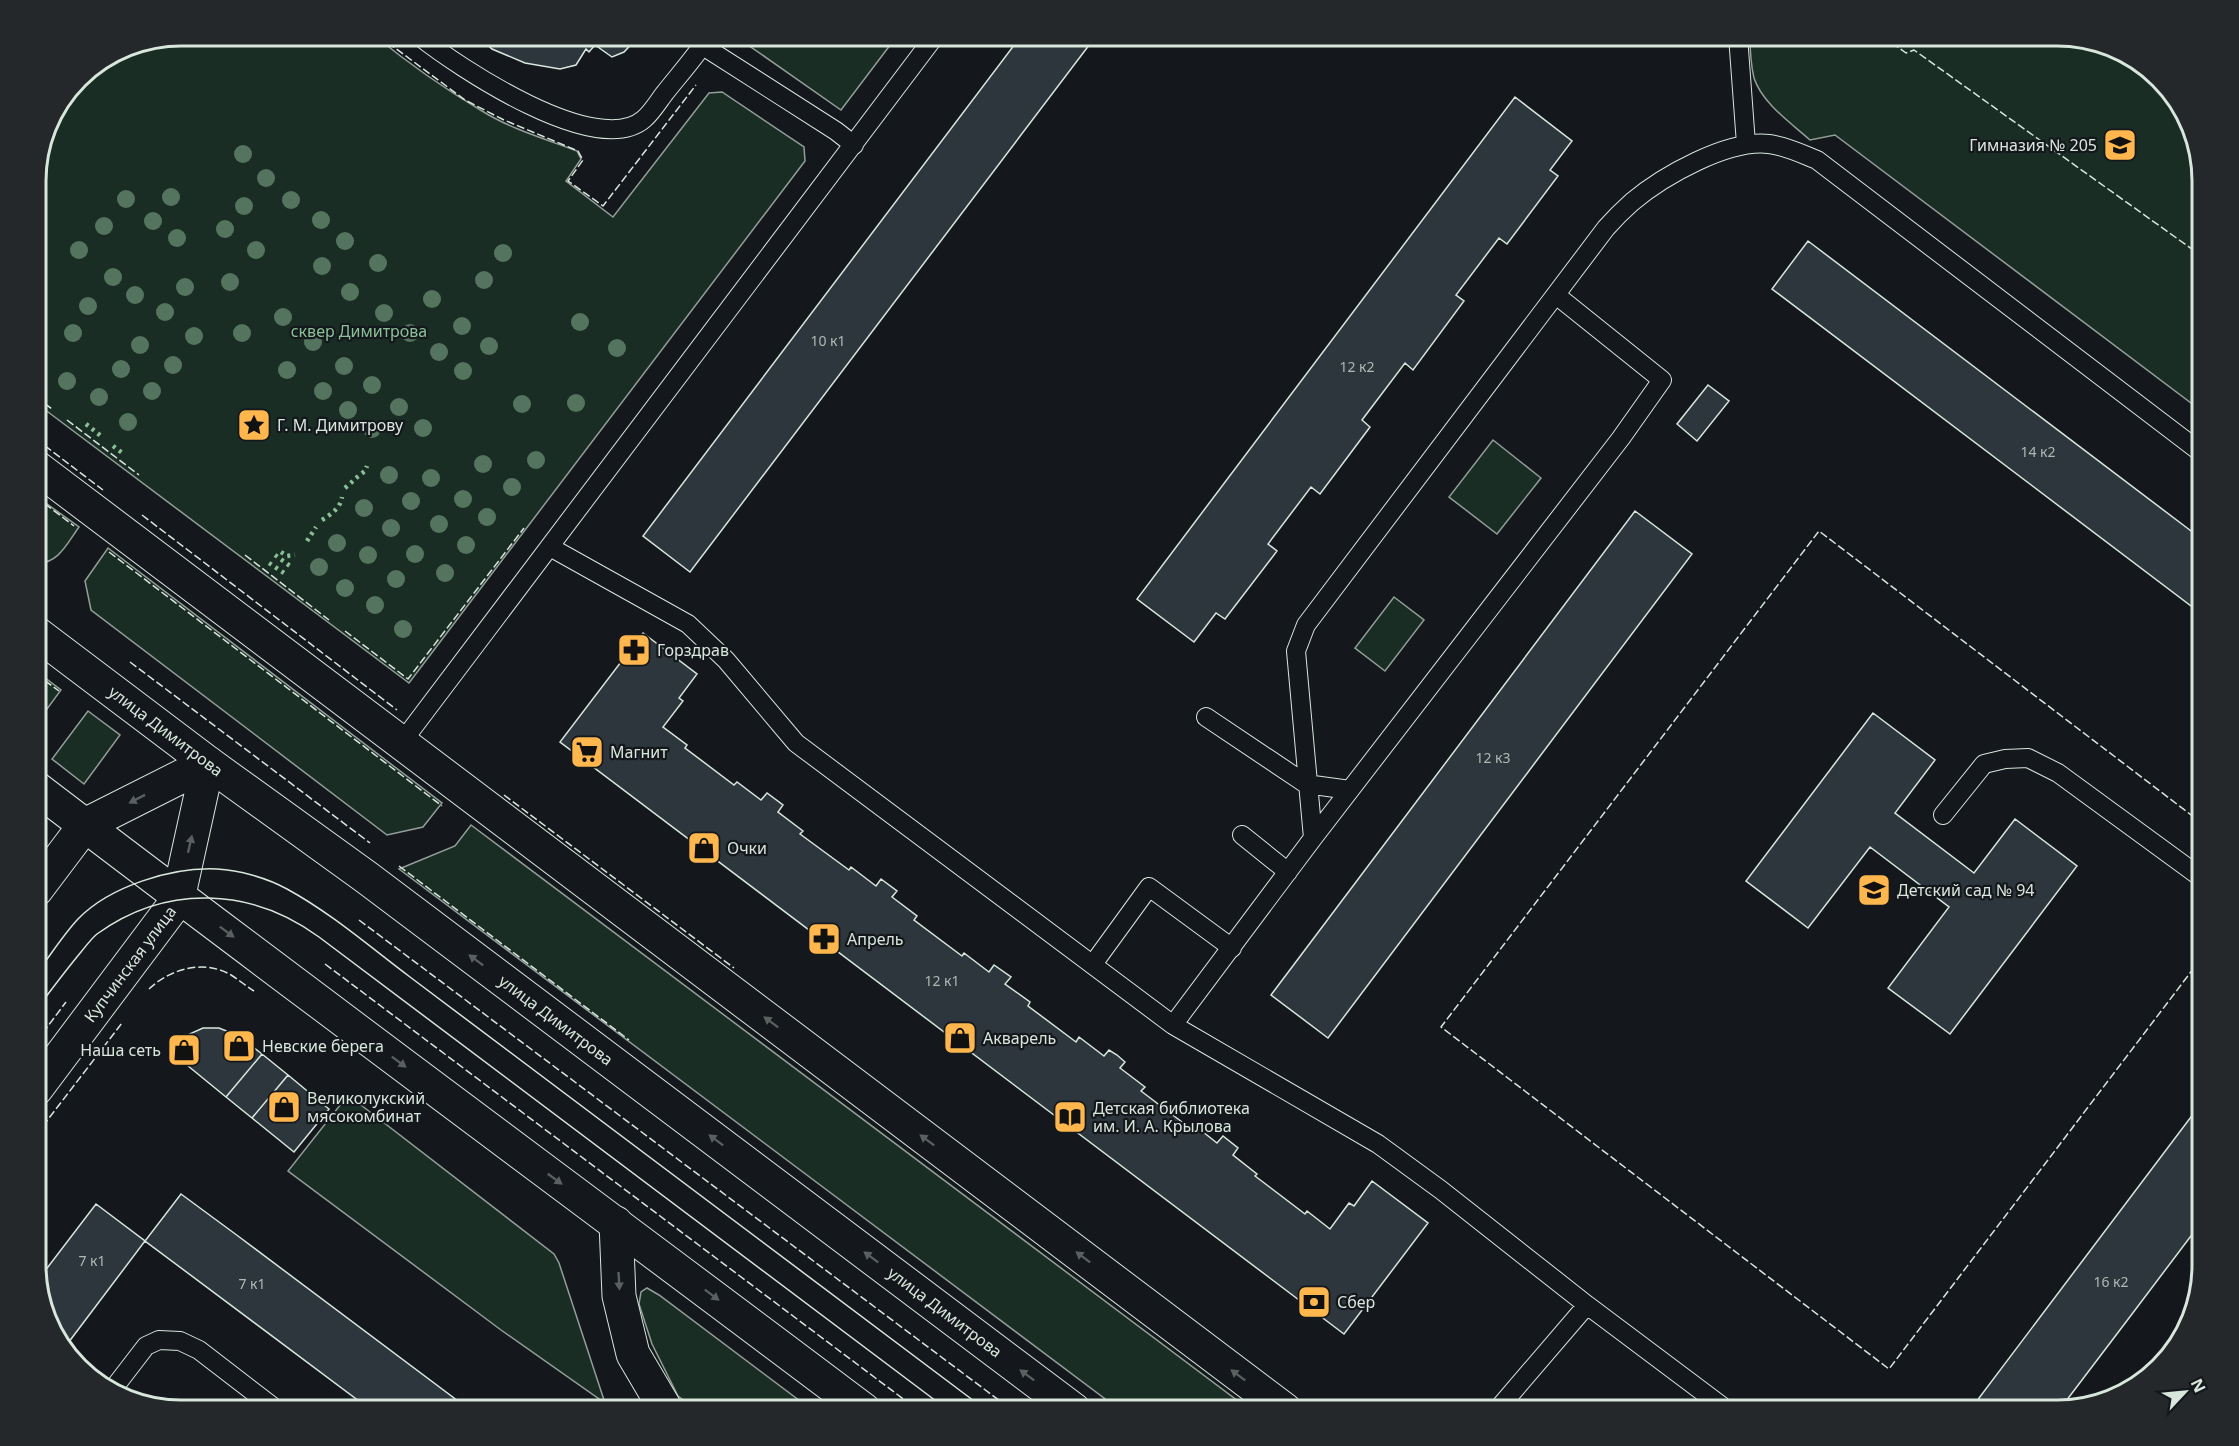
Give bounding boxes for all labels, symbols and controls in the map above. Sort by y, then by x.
school or university icon: Гимназия № 205 [2102,127,2138,163]
place label: Гимназия № 205 [1969,134,2097,156]
park label: сквер Димитрова [291,320,427,342]
house number: 10 к1 [810,331,846,350]
house number: 12 к2 [1339,357,1375,376]
place icon: Г. М. Димитрову [236,407,272,443]
place label: Г. М. Димитрову [277,414,404,436]
house number: 14 к2 [2020,442,2056,461]
pharmacy icon: Горздрав [616,632,652,668]
place label: Горздрав [657,639,729,661]
street label: улица Димитрова [104,681,228,781]
supermarket icon: Магнит [569,734,605,770]
place label: Магнит [610,741,668,763]
house number: 12 к3 [1475,748,1511,767]
one-way arrow [128,794,145,804]
shop icon: Очки [686,830,722,866]
one-way arrow [185,835,195,854]
place label: Очки [727,837,767,859]
school or university icon: Детский сад № 94 [1856,872,1892,908]
place label: Детский сад № 94 [1897,879,2034,901]
street label: Купчинская улица [79,901,181,1027]
pharmacy icon: Апрель [806,921,842,957]
one-way arrow [218,926,234,938]
place label: Апрель [847,928,904,950]
one-way arrow [469,954,484,966]
street label: улица Димитрова [494,970,618,1070]
house number: 12 к1 [924,971,960,990]
one-way arrow [764,1017,779,1029]
shop icon: Акварель [942,1020,978,1056]
place label: Акварель [983,1027,1056,1049]
shop icon: Невские берега [221,1028,257,1064]
shop icon: Наша сеть [166,1032,202,1068]
place label: Невские берега [262,1035,384,1057]
place label: Наша сеть [80,1039,161,1061]
one-way arrow [391,1056,407,1069]
place label: Великолукский мясокомбинат [307,1087,425,1127]
shop icon: Великолукский мясокомбинат [266,1089,302,1125]
place label: Детская библиотека им. И. А. Крылова [1093,1097,1250,1137]
library icon: Детская библиотека им. И. А. Крылова [1052,1099,1088,1135]
one-way arrow [708,1134,724,1146]
one-way arrow [919,1134,935,1146]
one-way arrow [547,1173,563,1185]
house number: 7 к1 [78,1251,106,1270]
one-way arrow [864,1252,879,1264]
one-way arrow [1075,1252,1090,1264]
street label: улица Димитрова [883,1262,1007,1362]
one-way arrow [614,1272,623,1291]
house number: 16 к2 [2093,1272,2129,1291]
house number: 7 к1 [238,1274,266,1293]
bank icon: Сбер [1296,1284,1332,1320]
one-way arrow [704,1289,719,1301]
place label: Сбер [1337,1291,1375,1313]
north arrow [2155,1362,2215,1422]
one-way arrow [1020,1369,1035,1381]
one-way arrow [1231,1369,1246,1381]
text: N [2186,1375,2211,1396]

